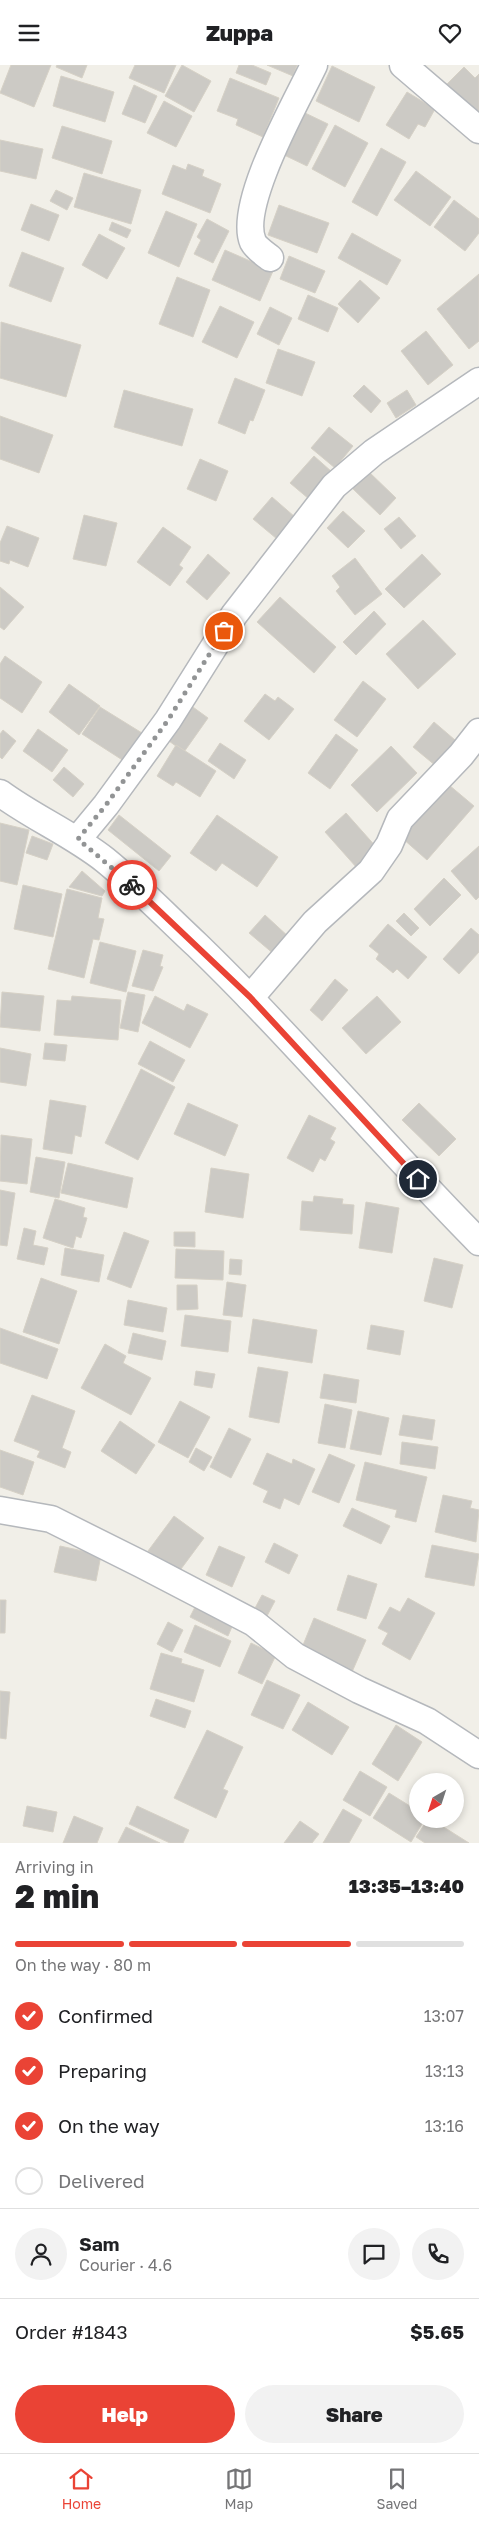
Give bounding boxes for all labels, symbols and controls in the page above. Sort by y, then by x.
icon: menu [15,19,43,47]
text: Zuppa [206,19,273,46]
icon: heart [436,19,464,47]
pin [203,610,245,652]
icon: bag [210,617,238,645]
courier [107,860,157,910]
icon: bike [118,871,146,899]
pin [397,1158,439,1200]
icon: home [404,1165,432,1193]
north arrow [409,1773,464,1827]
map controls [409,1773,464,1828]
text: Arriving in [15,1857,94,1877]
text: 13:35–13:40 [349,1874,464,1897]
text: 2 min [15,1877,99,1915]
text: On the way · 80 m [15,1955,151,1975]
icon: check [15,2002,43,2030]
text: Confirmed [58,2004,153,2027]
text: 13:07 [424,2006,464,2026]
icon: check [15,2057,43,2085]
text: Preparing [58,2059,147,2082]
text: 13:13 [425,2061,464,2081]
icon: check [15,2112,43,2140]
text: On the way [58,2114,160,2137]
text: 13:16 [425,2116,464,2136]
text: Delivered [58,2169,145,2192]
button: person [15,2228,67,2280]
button: chat [348,2228,400,2280]
button: phone [412,2228,464,2280]
text: Sam [79,2232,119,2255]
text: Courier · 4.6 [79,2255,172,2275]
text: Order #1843 [15,2320,128,2343]
text: $5.65 [410,2320,464,2343]
button: Help [15,2385,235,2443]
button: Share [245,2385,464,2443]
tab: Home [62,2465,101,2512]
tab: Map [225,2465,253,2512]
tab: Saved [376,2465,417,2512]

